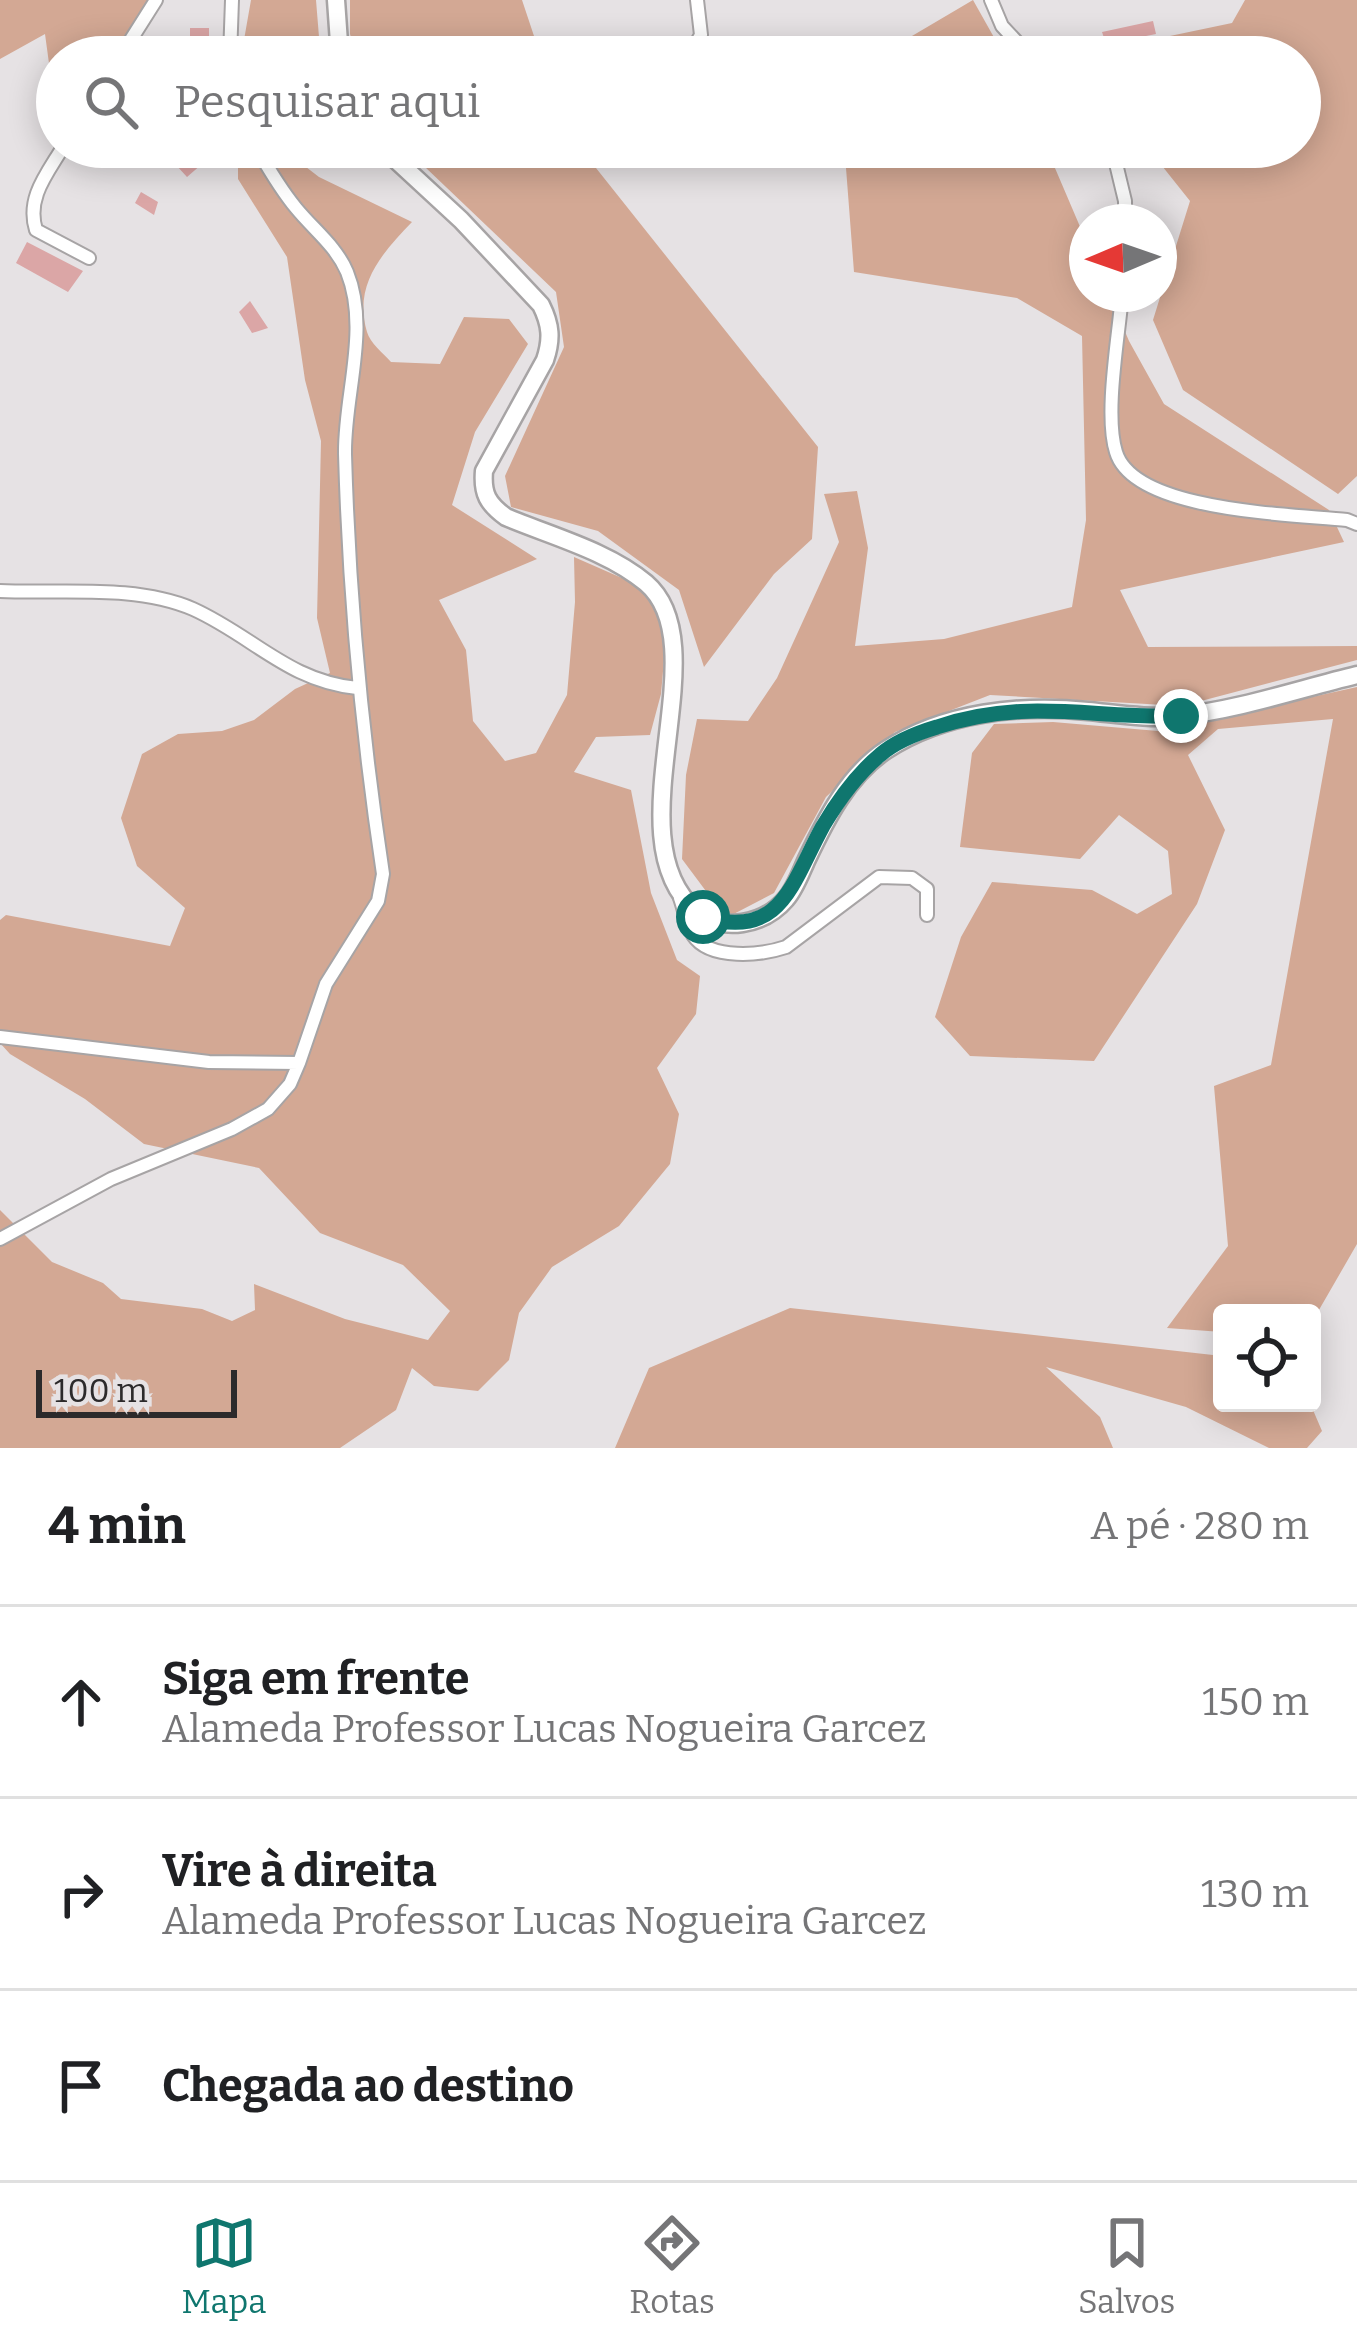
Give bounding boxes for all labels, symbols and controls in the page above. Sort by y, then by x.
search box [36,36,1321,168]
icon: search [78,69,144,135]
text: Pesquisar aqui [174,75,480,129]
north arrow [1069,204,1177,312]
route end [1154,689,1208,743]
route start [676,890,730,944]
map controls [1213,1304,1321,1412]
button: locate [1213,1304,1321,1412]
scale bar [36,1364,237,1417]
text: 100 m [54,1371,148,1411]
text: 4 min [48,1495,186,1557]
text: A pé · 280 m [1090,1503,1309,1549]
text: Siga em frente [162,1652,470,1706]
icon: ahead [48,1669,114,1735]
text: 150 m [1202,1679,1309,1725]
text: Alameda Professor Lucas Nogueira Garcez [162,1706,927,1752]
text: Vire à direita [162,1844,437,1898]
icon: right [48,1861,114,1927]
text: 130 m [1201,1871,1309,1917]
text: Alameda Professor Lucas Nogueira Garcez [162,1898,927,1944]
icon: arrive [48,2053,114,2119]
text: Chegada ao destino [162,2059,574,2113]
tab: Mapa [182,2210,266,2322]
tab: Rotas [629,2210,715,2322]
tab: Salvos [1078,2210,1175,2322]

